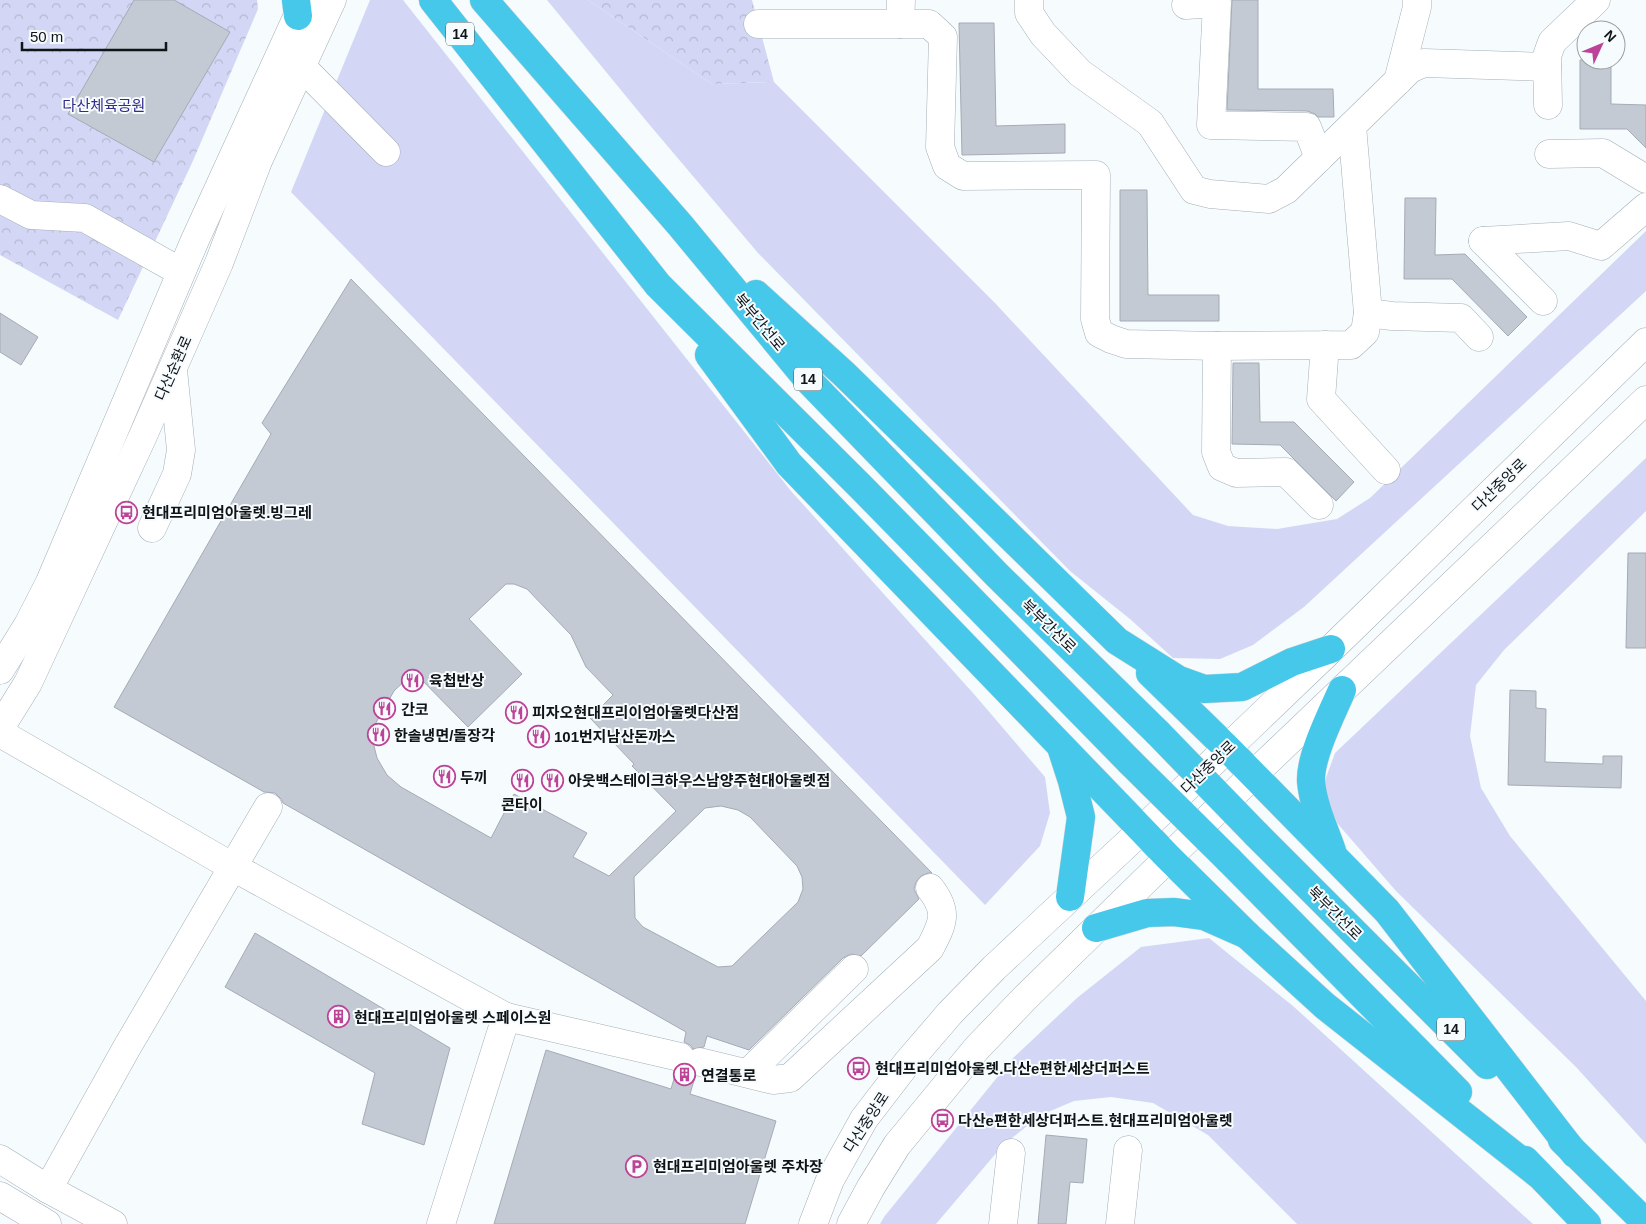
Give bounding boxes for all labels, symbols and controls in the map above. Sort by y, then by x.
scale bar [22,20,166,52]
north arrow [1576,20,1626,70]
road number: 14 [446,22,474,46]
text: N [1601,27,1620,45]
text: 50 m [30,28,63,45]
park label: 다산체육공원 [63,97,145,114]
street label: 북부간선로 [731,290,789,354]
street label: 다산순환로 [151,333,195,403]
road number: 14 [794,368,822,390]
street label: 다산중앙로 [1468,455,1530,515]
bus stop icon: 현대프리미엄아울렛.빙그레 [114,500,138,524]
place label: 현대프리미엄아울렛.빙그레 [142,504,312,521]
street label: 북부간선로 [1018,596,1080,656]
restaurant icon: 육첩반상 [401,668,425,692]
place label: 육첩반상 [429,672,484,689]
restaurant icon: 간코 [373,697,397,721]
restaurant icon: 피자오현대프리이엄아울렛다산점 [504,700,528,724]
place label: 간코 [401,701,429,718]
place label: 피자오현대프리이엄아울렛다산점 [532,704,739,721]
restaurant icon: 한솔냉면/돌장각 [366,723,390,747]
restaurant icon: 101번지남산돈까스 [526,724,550,748]
place label: 한솔냉면/돌장각 [394,727,495,744]
place label: 101번지남산돈까스 [554,728,676,745]
street label: 다산중앙로 [1177,737,1239,797]
restaurant icon: 두끼 [432,765,456,789]
restaurant icon: 아웃백스테이크하우스남양주현대아울렛점 [540,768,564,792]
place label: 두끼 [460,769,488,786]
restaurant icon: 콘타이 [510,769,534,793]
place label: 아웃백스테이크하우스남양주현대아울렛점 [568,772,830,789]
place label: 콘타이 [501,796,543,813]
street label: 북부간선로 [1305,883,1365,943]
building icon: 현대프리미엄아울렛 스페이스원 [326,1005,350,1029]
place label: 현대프리미엄아울렛 스페이스원 [354,1009,551,1026]
road number: 14 [1437,1018,1465,1040]
bus stop icon: 현대프리미엄아울렛.다산e편한세상더퍼스트 [847,1056,871,1080]
place label: 현대프리미엄아울렛.다산e편한세상더퍼스트 [875,1060,1150,1077]
building icon: 연결통로 [673,1063,697,1087]
place label: 연결통로 [701,1067,756,1084]
street label: 다산중앙로 [840,1088,892,1156]
bus stop icon: 다산e편한세상더퍼스트.현대프리미엄아울렛 [930,1108,954,1132]
place label: 다산e편한세상더퍼스트.현대프리미엄아울렛 [958,1112,1233,1129]
parking icon: 현대프리미엄아울렛 주차장 [625,1154,649,1178]
place label: 현대프리미엄아울렛 주차장 [653,1158,823,1175]

